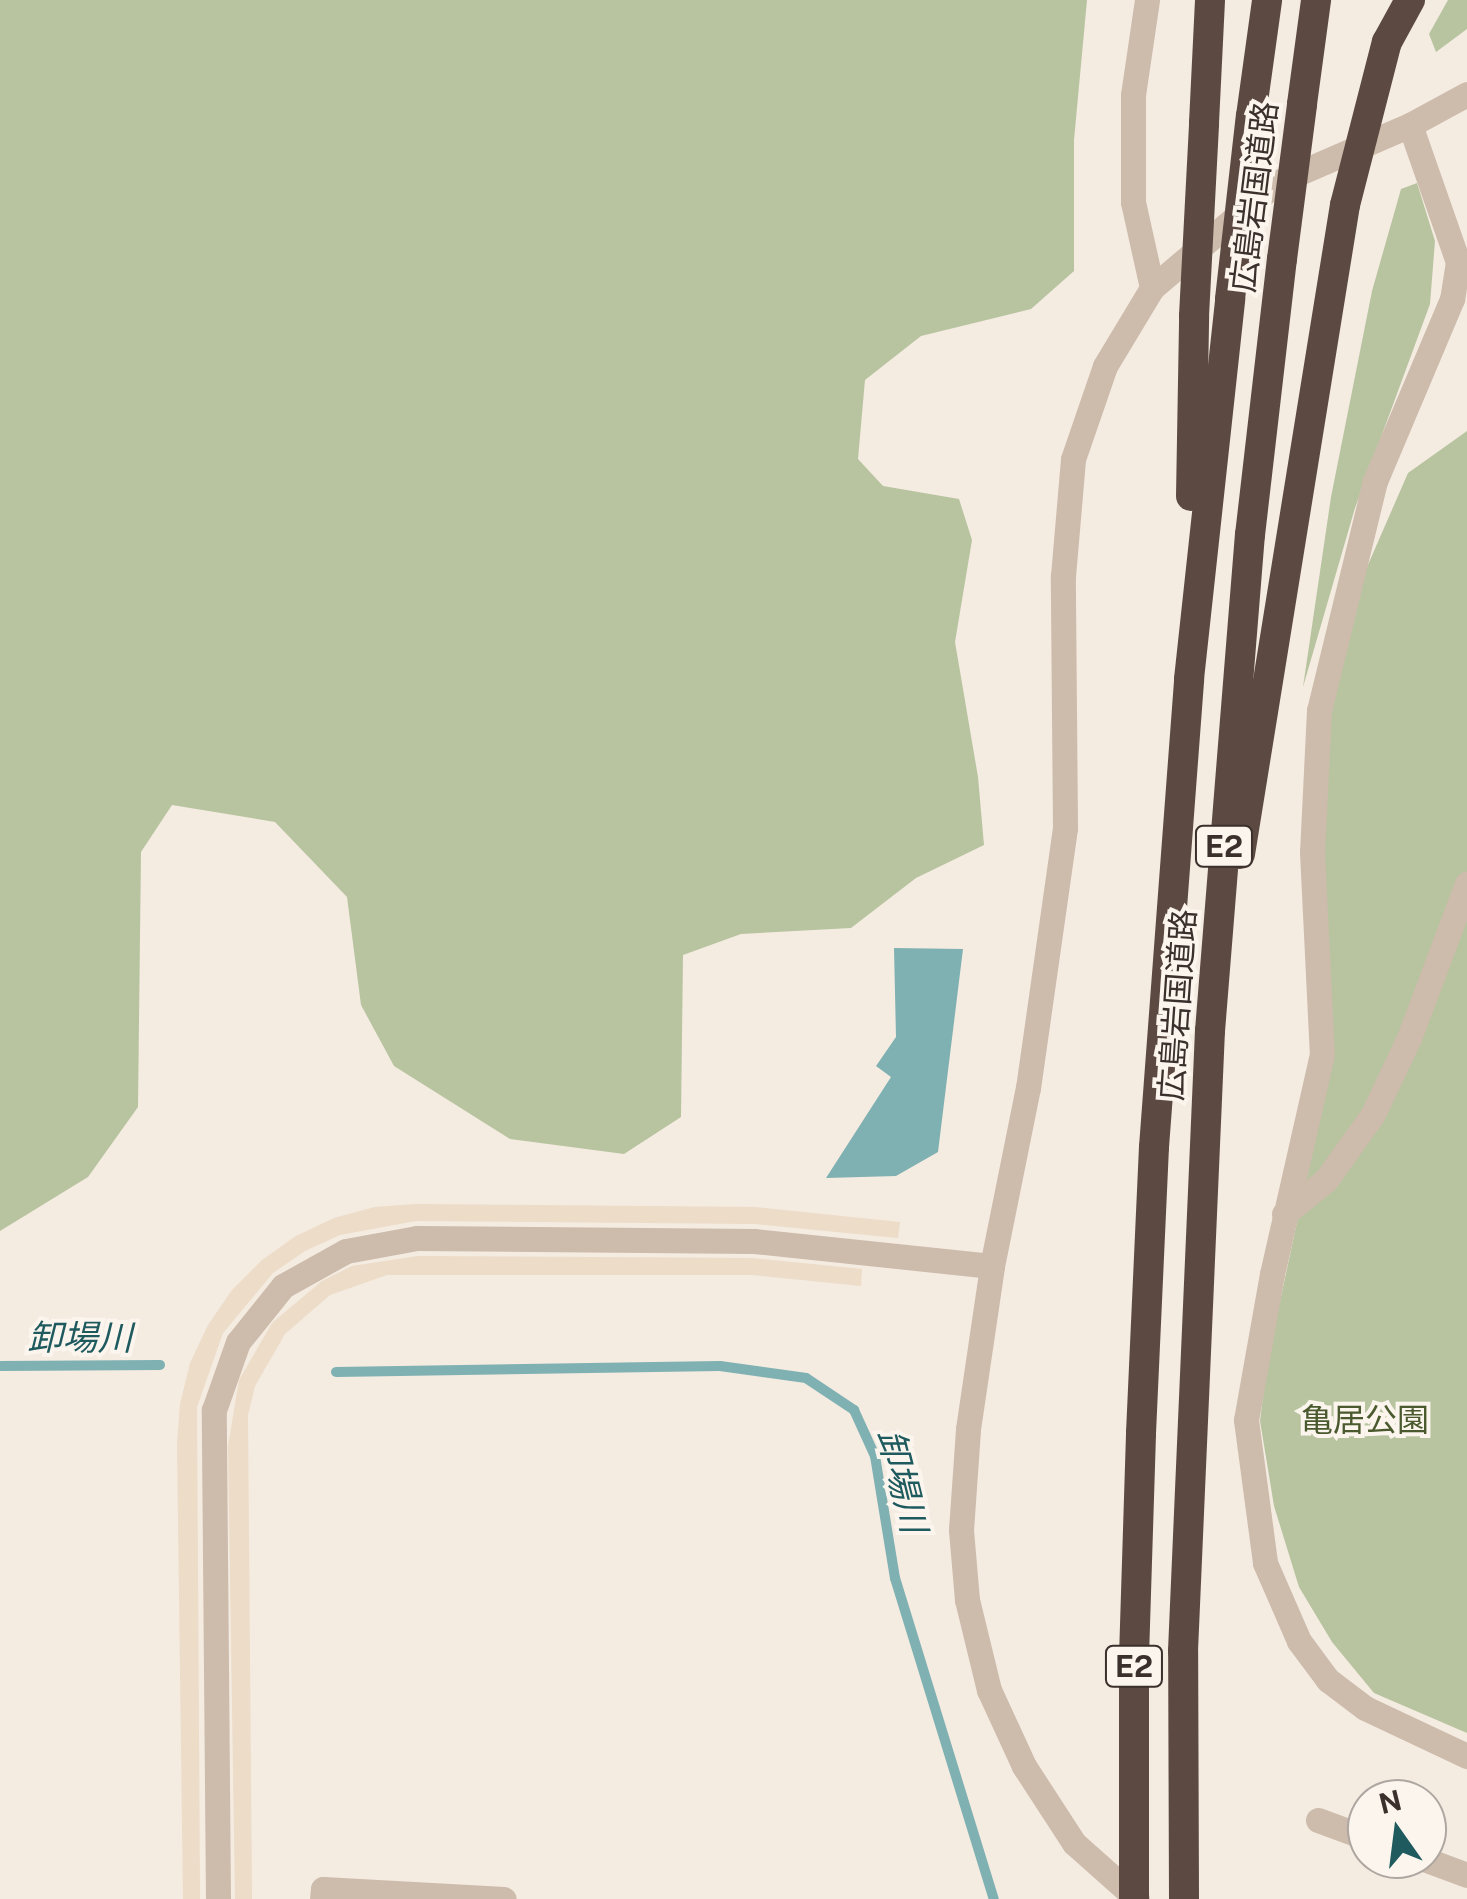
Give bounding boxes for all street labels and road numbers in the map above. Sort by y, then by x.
street label: 広島岩国道路 [1224,99,1286,295]
road number: E2 [1194,821,1254,871]
street label: 広島岩国道路 [1152,908,1204,1102]
road number: E2 [1104,1641,1164,1691]

